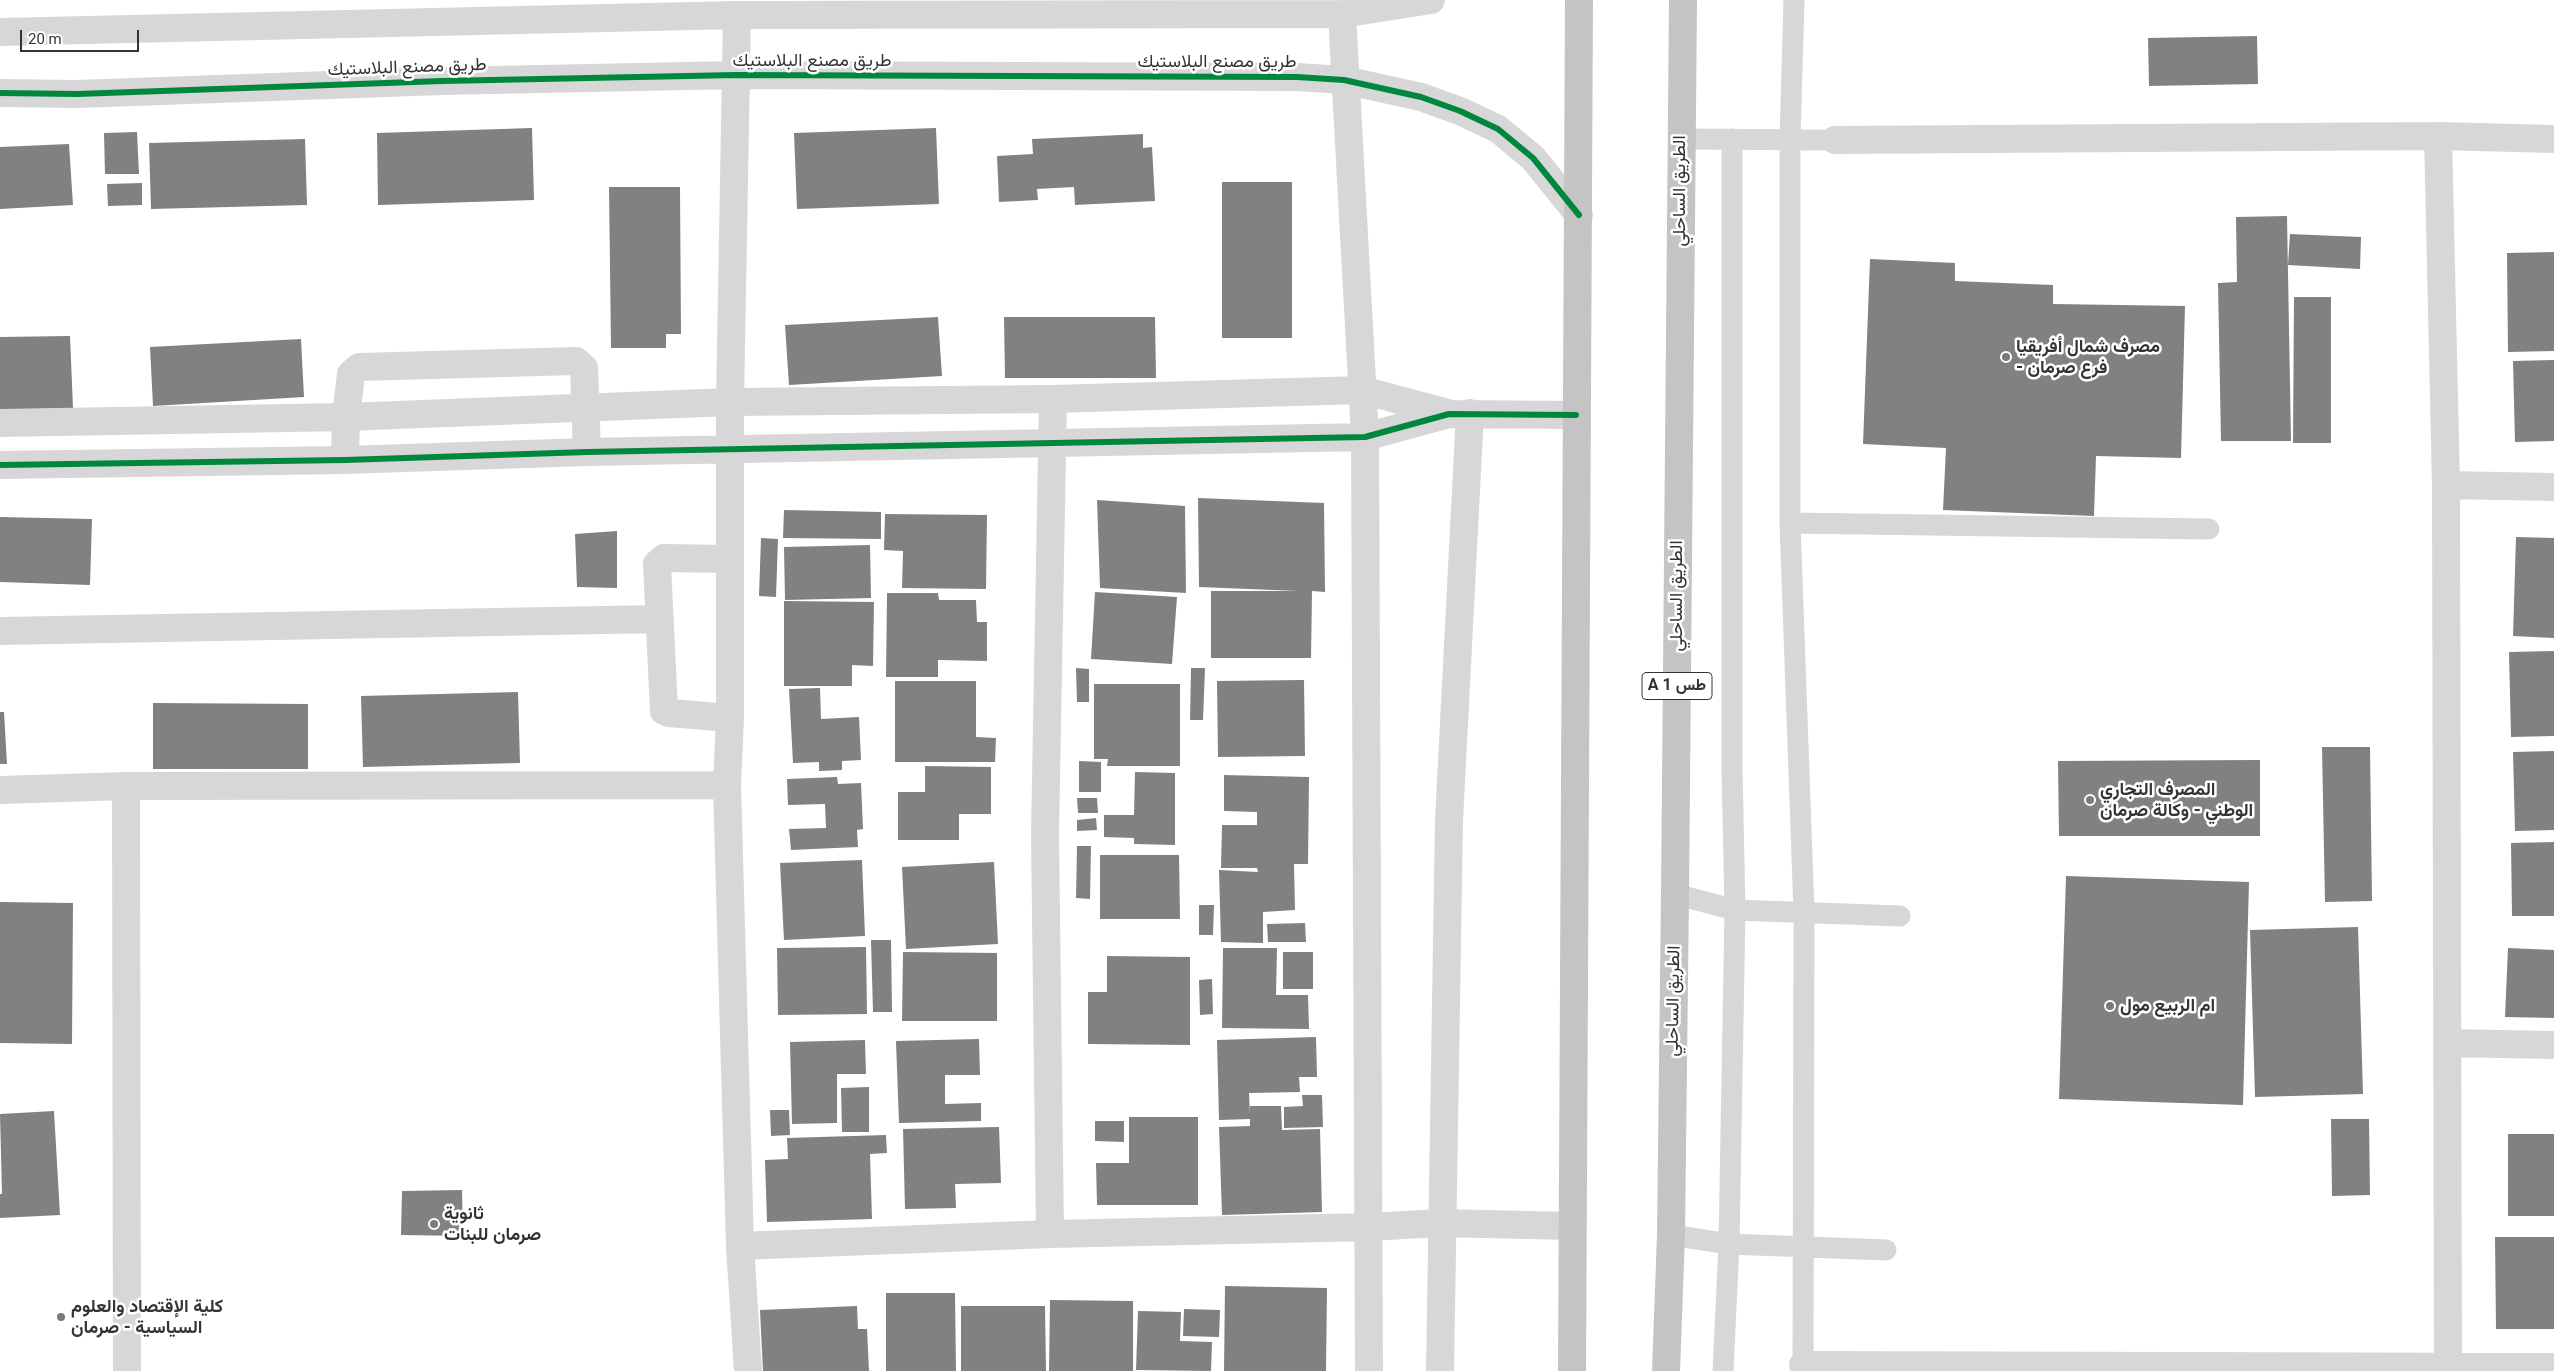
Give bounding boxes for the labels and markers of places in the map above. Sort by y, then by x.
place label: مصرف شمال أفريقيا - فرع صرمان [2016,336,2160,378]
marker: مصرف شمال أفريقيا - فرع صرمان [2000,351,2012,363]
place label: المصرف التجاري الوطني - وكالة صرمان [2100,779,2253,822]
marker: المصرف التجاري الوطني - وكالة صرمان [2084,794,2096,806]
place label: ام الربيع مول [2120,995,2215,1017]
marker: ام الربيع مول [2104,1000,2116,1012]
place label: ثانوية صرمان للبنات [444,1203,541,1246]
marker: ثانوية صرمان للبنات [428,1218,440,1230]
place label: كلية الإقتصاد والعلوم السياسية - صرمان [71,1296,223,1338]
marker: كلية الإقتصاد والعلوم السياسية - صرمان [55,1311,67,1323]

